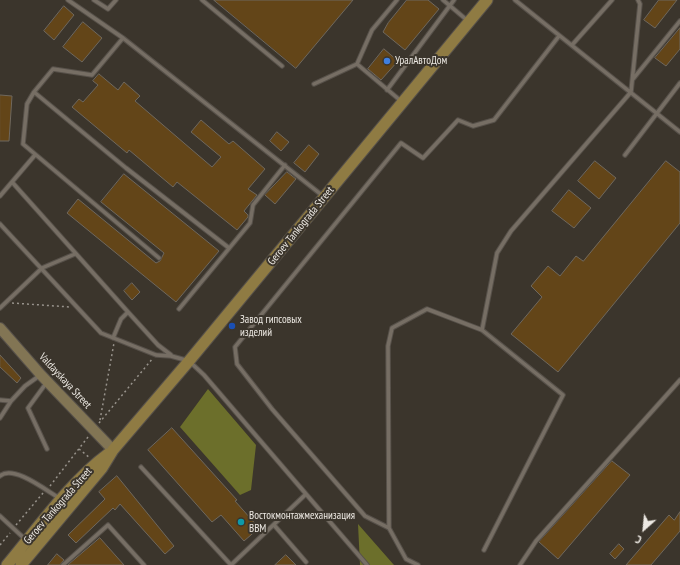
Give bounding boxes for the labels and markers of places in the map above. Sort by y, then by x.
place label: УралАвтоДом [395,54,447,68]
marker: УралАвтоДом [382,56,392,66]
place label: Завод гипсовых изделий [240,313,302,339]
marker: Завод гипсовых изделий [227,321,237,331]
place label: Востокмонтажмеханизация ВВМ [249,509,355,535]
marker: Востокмонтажмеханизация ВВМ [236,517,246,527]

